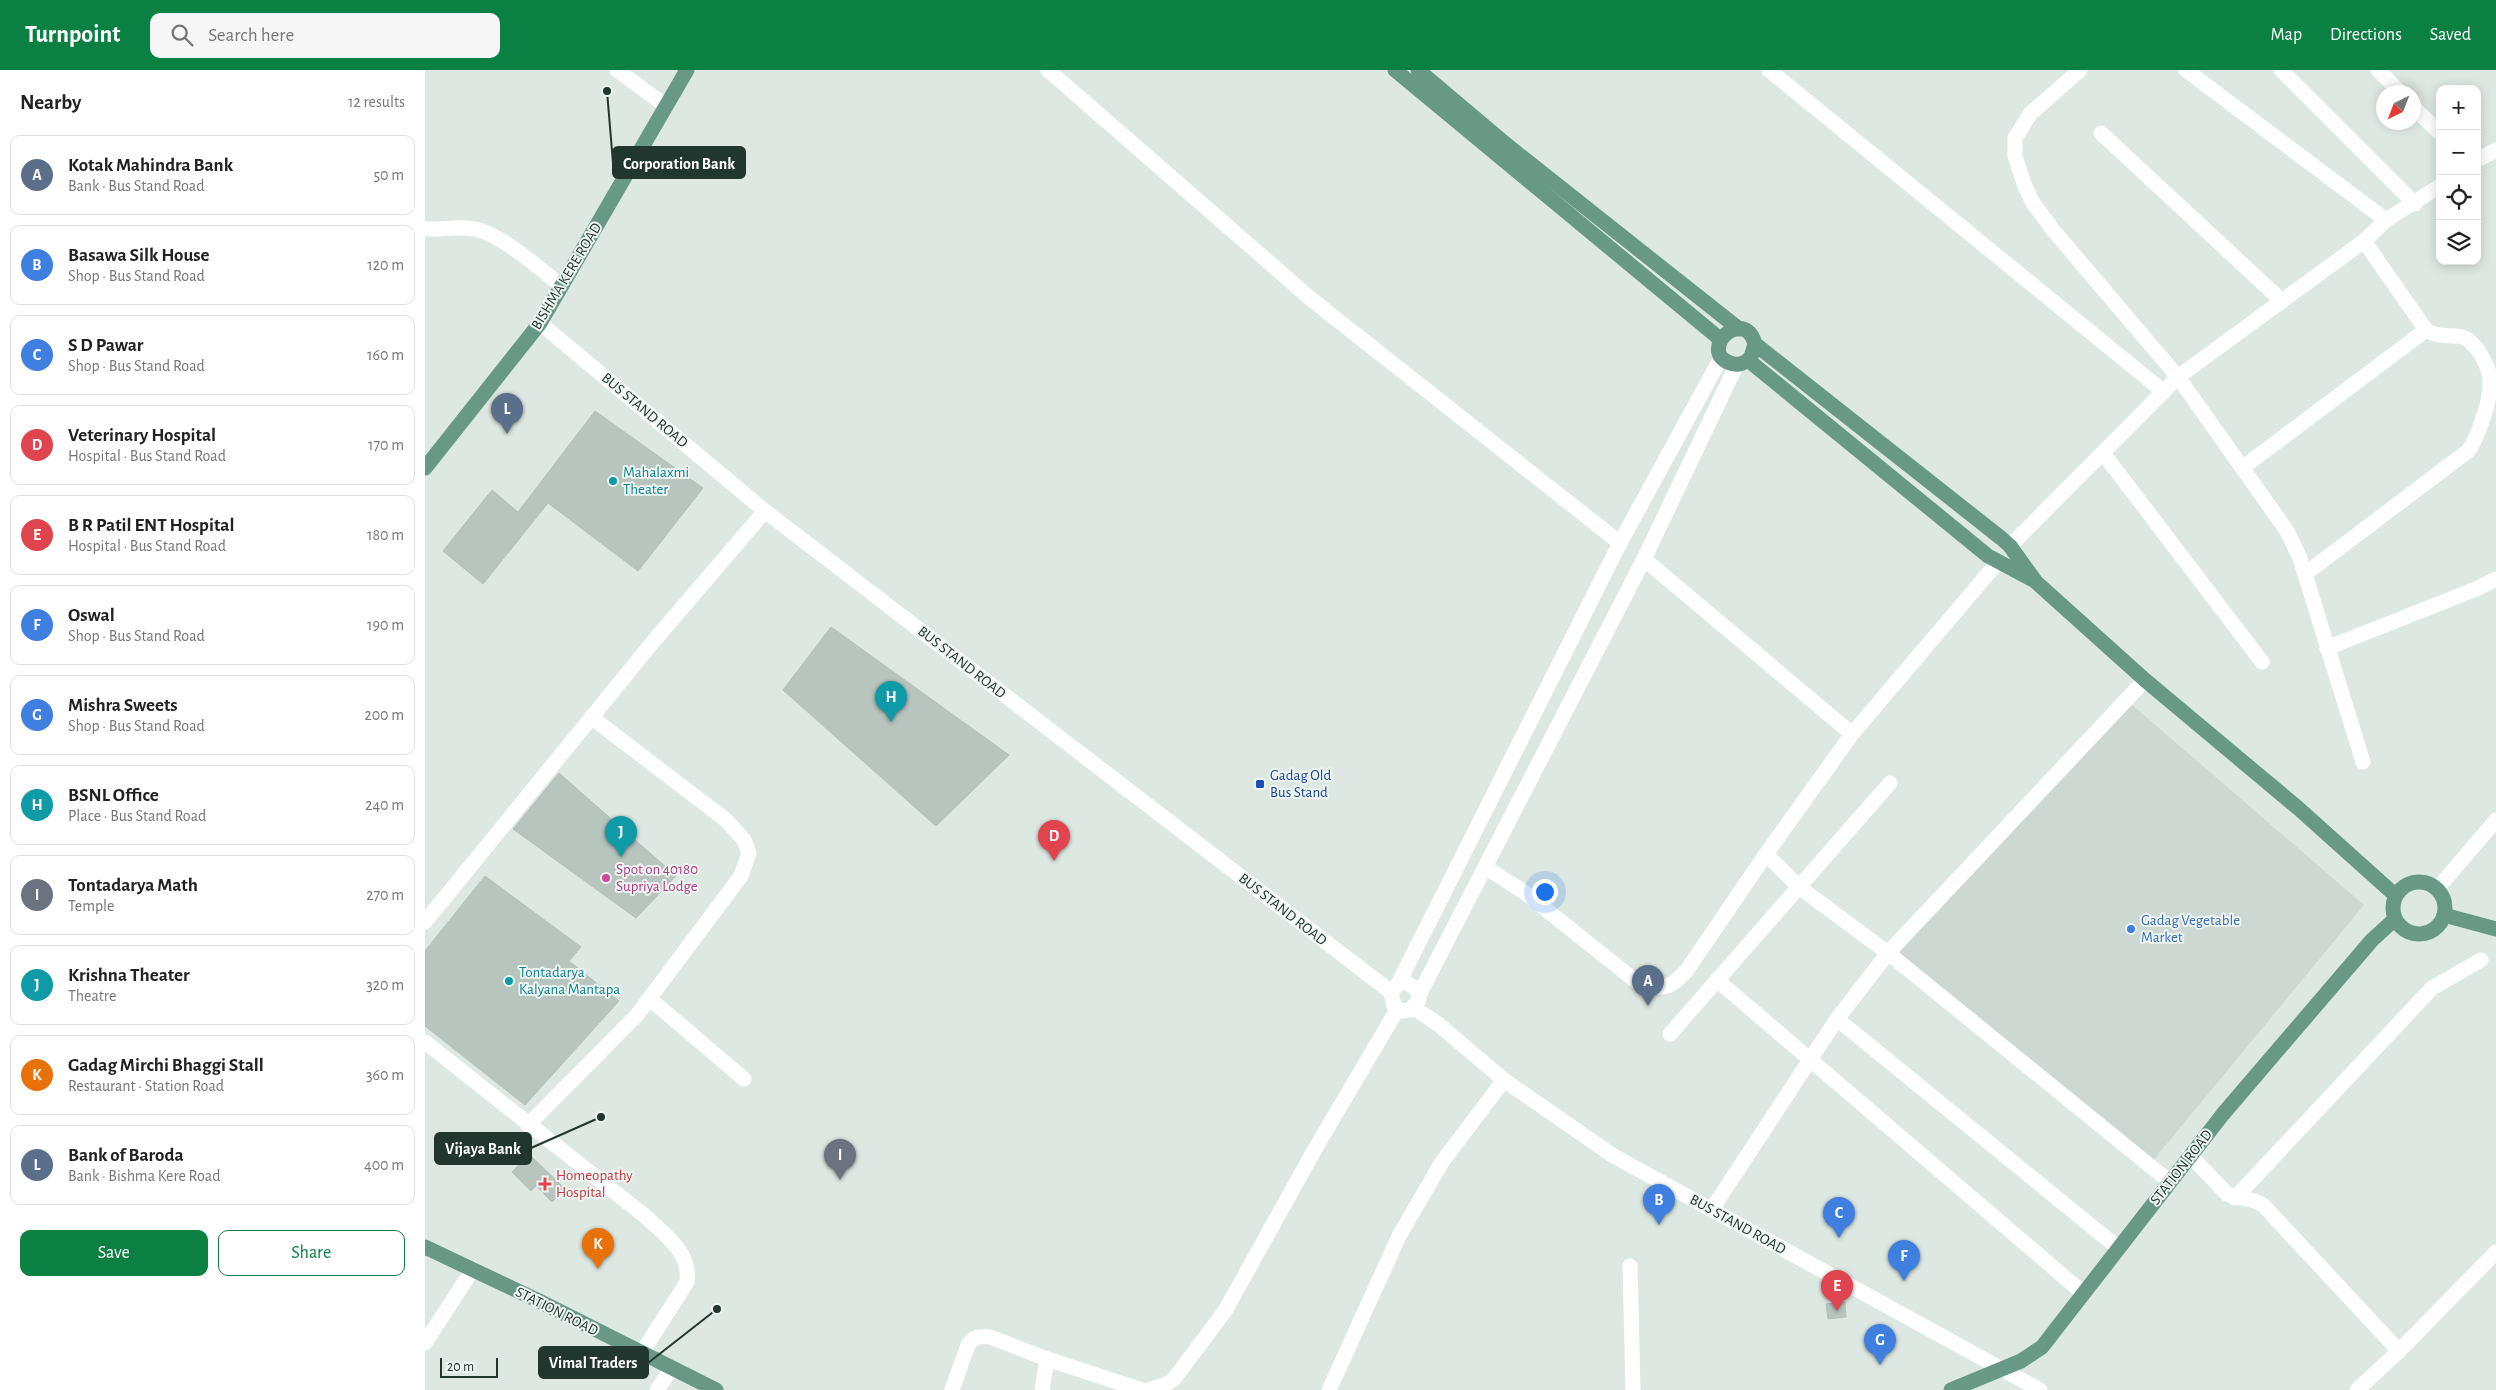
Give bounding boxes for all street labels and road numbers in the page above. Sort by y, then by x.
street label: BISHMA KERE ROAD [529,220,604,332]
street label: BUS STAND ROAD [599,370,691,451]
street label: BUS STAND ROAD [915,623,1009,702]
street label: BUS STAND ROAD [1236,870,1330,949]
street label: STATION ROAD [2148,1127,2215,1208]
street label: BUS STAND ROAD [1687,1192,1789,1257]
street label: STATION ROAD [513,1284,601,1339]

